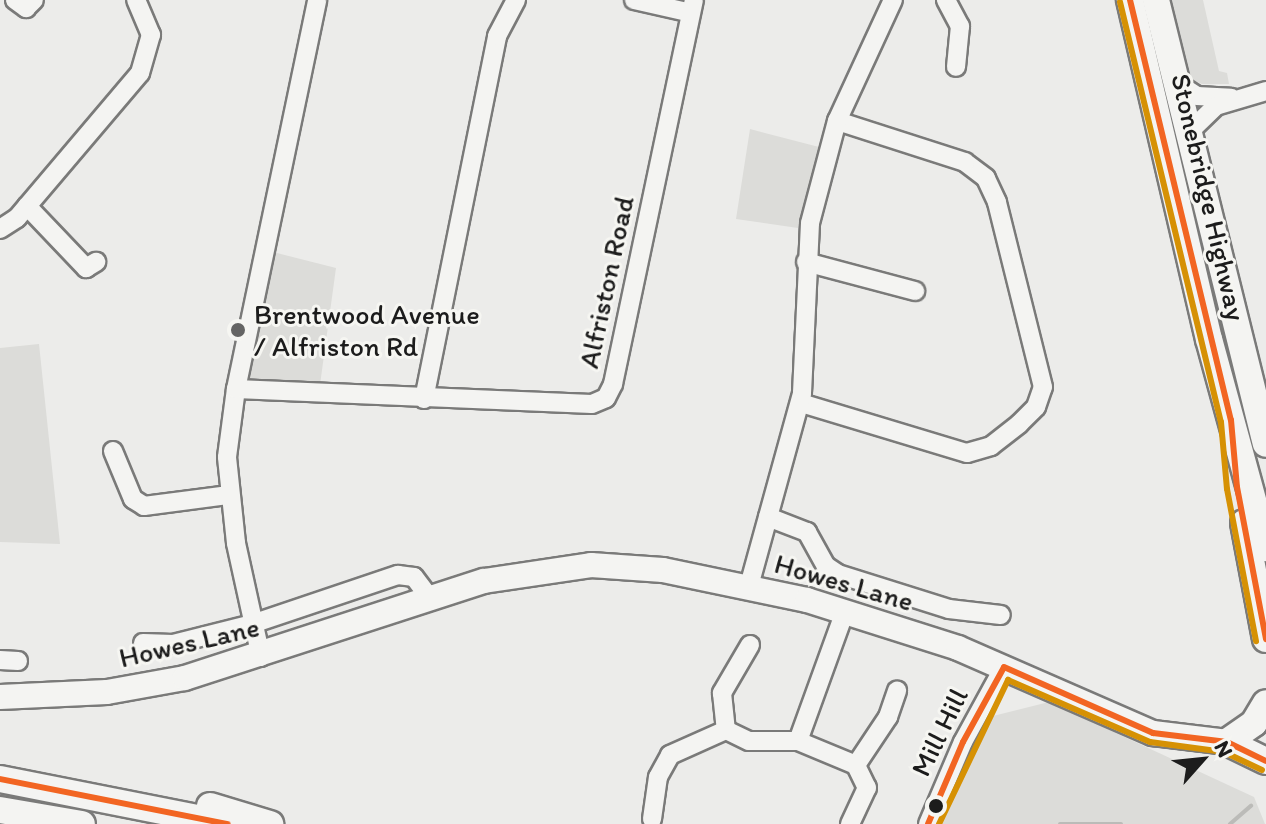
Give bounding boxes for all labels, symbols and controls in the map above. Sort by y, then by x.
street label: Stonebridge Highway [1164,71,1254,323]
street label: Alfriston Road [571,193,641,371]
place label: Brentwood Avenue / Alfriston Rd [254,297,478,363]
marker: Brentwood Avenue / Alfriston Rd [229,321,247,339]
street label: Howes Lane [771,546,917,618]
street label: Howes Lane [116,610,262,674]
street label: Mill Hill [903,683,975,781]
north arrow [1162,720,1242,800]
text: N [1208,736,1239,762]
unlabelled marker [928,798,944,814]

